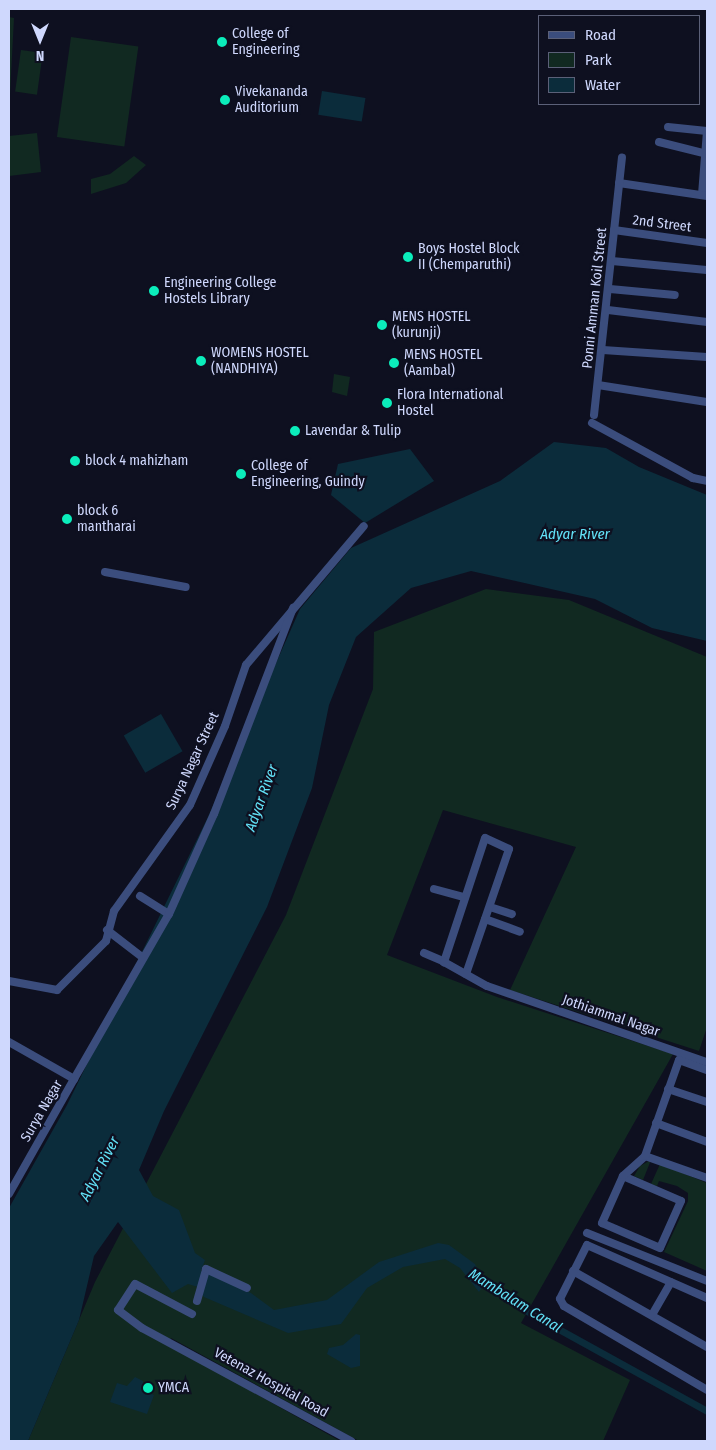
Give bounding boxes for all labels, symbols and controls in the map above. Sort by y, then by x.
north arrow [15,15,65,65]
legend [538,15,701,105]
place label: College of Engineering [232,26,299,58]
text: Road [585,26,616,44]
marker: College of Engineering [216,36,228,48]
text: N [36,47,44,64]
text: Park [585,51,612,69]
text: Water [585,76,620,94]
place label: Vivekananda Auditorium [235,84,308,116]
marker: Vivekananda Auditorium [219,94,231,106]
street label: 2nd Street [632,212,692,236]
street label: Ponni Amman Koil Street [579,227,611,369]
place label: Boys Hostel Block II (Chemparuthi) [418,241,520,274]
marker: Boys Hostel Block II (Chemparuthi) [402,251,414,263]
place label: Engineering College Hostels Library [164,275,276,308]
marker: Engineering College Hostels Library [148,285,160,297]
place label: MENS HOSTEL (kurunji) [392,309,470,342]
marker: MENS HOSTEL (kurunji) [376,319,388,331]
place label: WOMENS HOSTEL (NANDHIYA) [211,345,309,378]
place label: MENS HOSTEL (Aambal) [404,347,482,380]
marker: WOMENS HOSTEL (NANDHIYA) [195,355,207,367]
marker: MENS HOSTEL (Aambal) [388,357,400,369]
place label: Flora International Hostel [397,387,503,420]
marker: Flora International Hostel [381,397,393,409]
place label: Lavendar & Tulip [305,423,401,439]
marker: Lavendar & Tulip [289,425,301,437]
place label: block 4 mahizham [85,453,188,469]
marker: block 4 mahizham [69,455,81,467]
place label: College of Engineering, Guindy [251,458,365,491]
marker: College of Engineering, Guindy [235,468,247,480]
place label: block 6 mantharai [77,503,136,536]
marker: block 6 mantharai [61,513,73,525]
water label: Adyar River [540,526,610,544]
street label: Surya Nagar Street [163,709,223,813]
water label: Adyar River [242,762,282,834]
street label: Jothiammal Nagar [560,991,662,1041]
street label: Surya Nagar [18,1077,66,1145]
water label: Adyar River [76,1134,124,1204]
water label: Mambalam Canal [465,1265,565,1337]
street label: Vetenaz Hospital Road [211,1345,331,1421]
place label: YMCA [158,1380,189,1396]
marker: YMCA [142,1382,154,1394]

